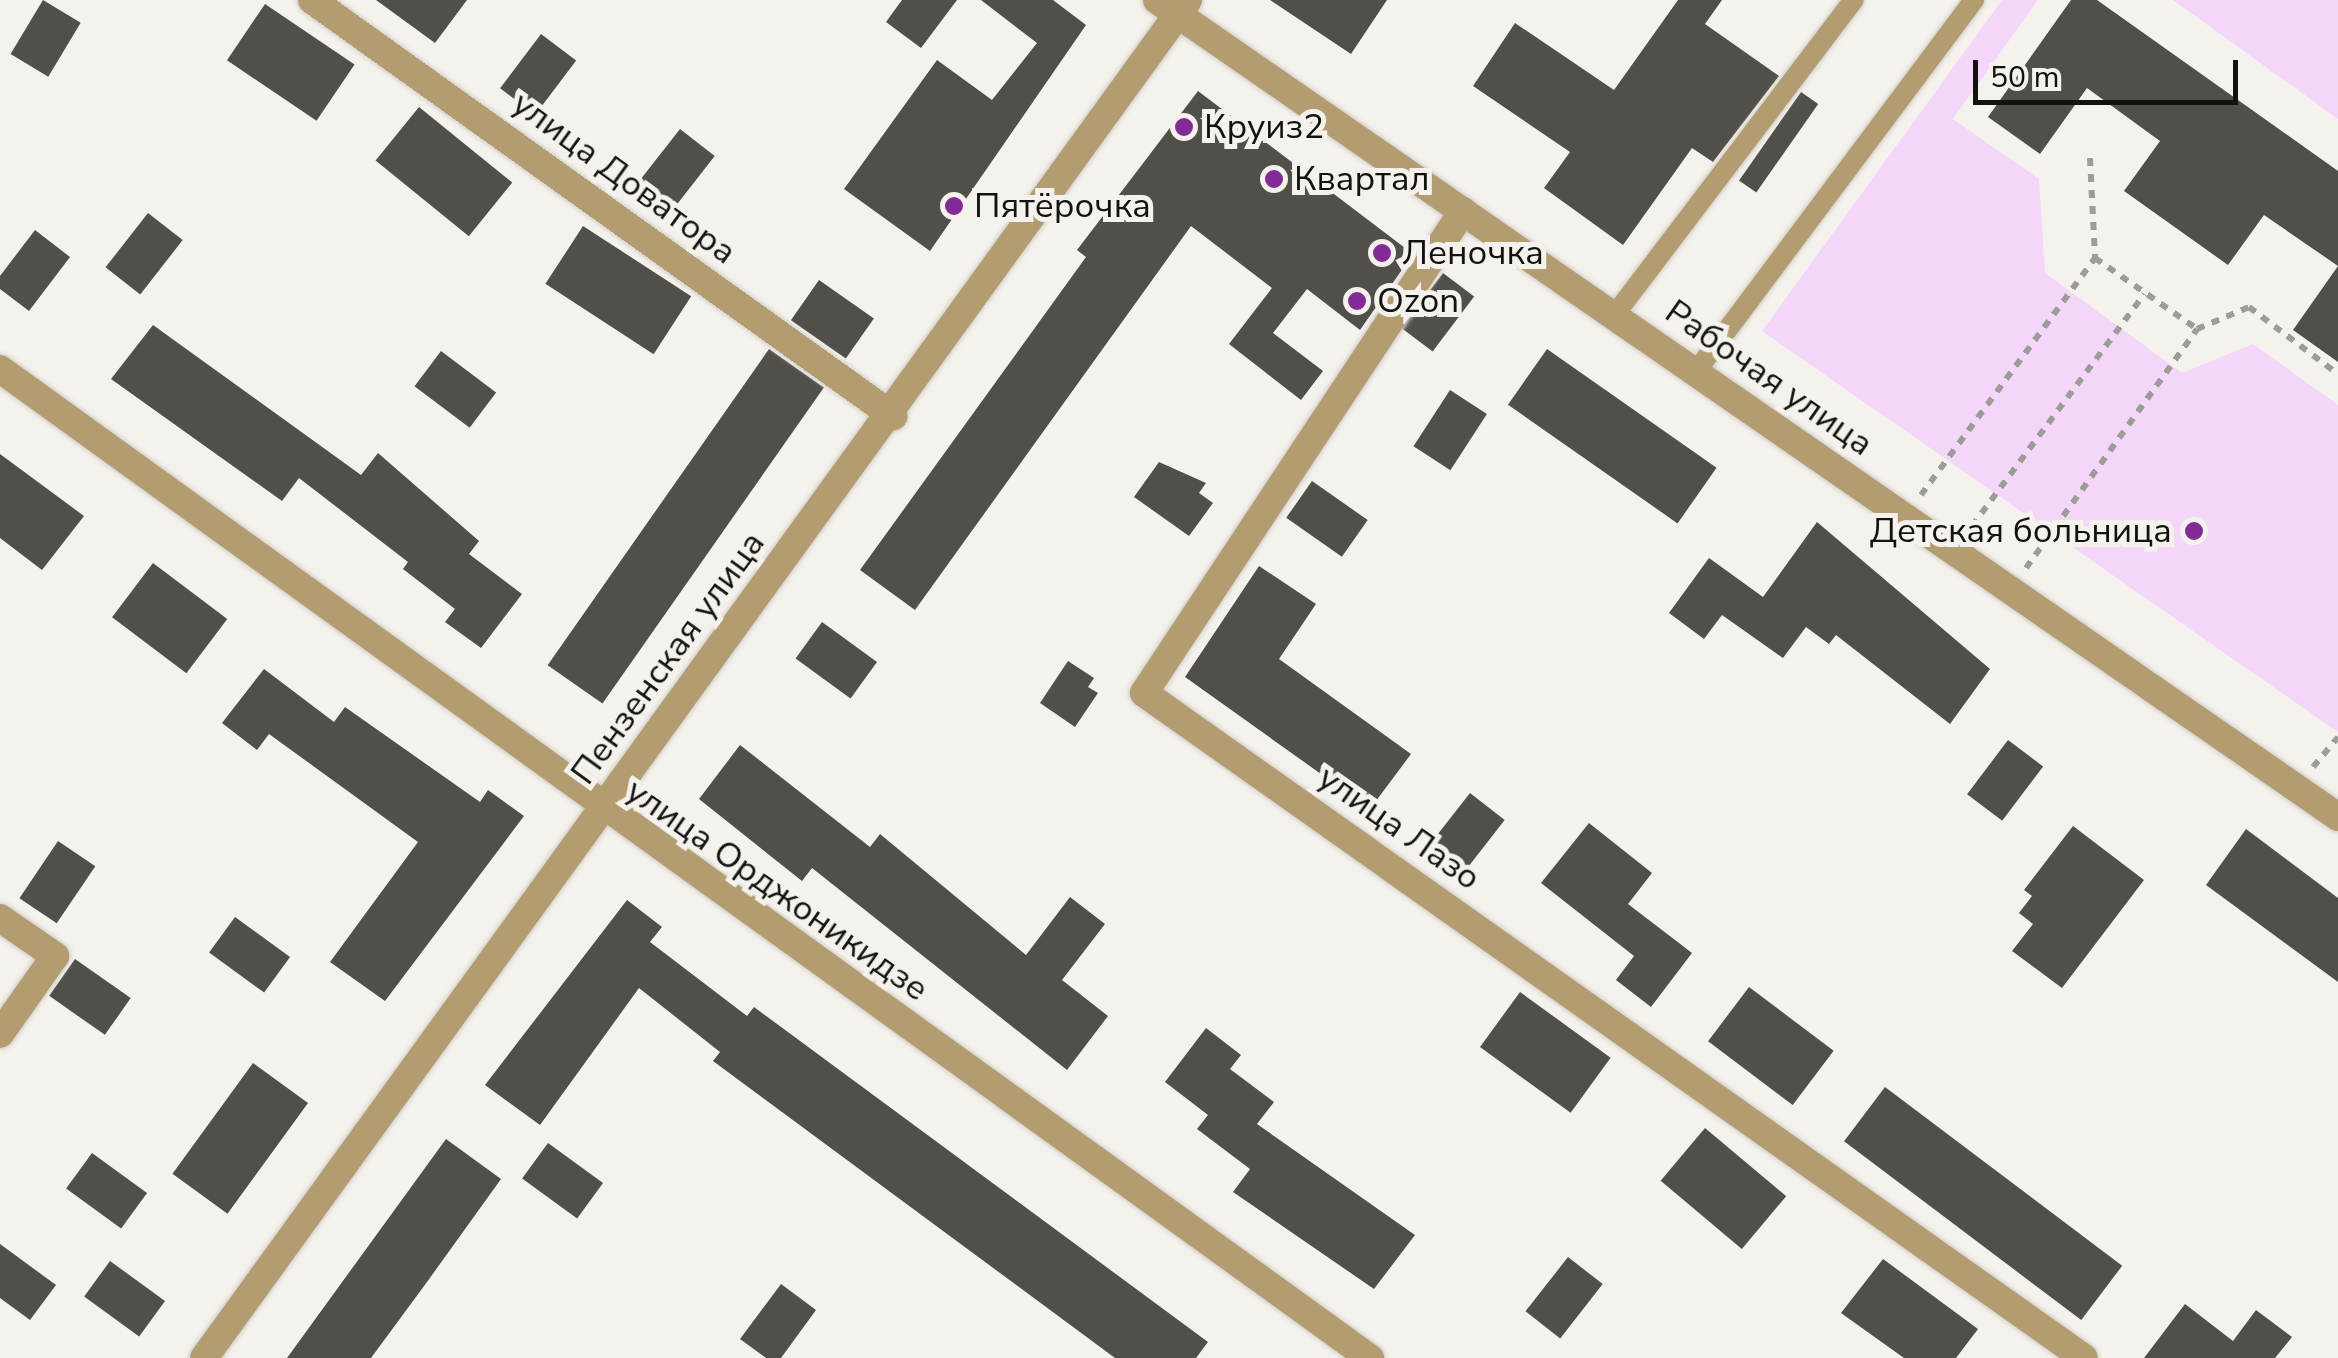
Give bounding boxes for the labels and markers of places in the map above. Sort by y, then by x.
place label: Круиз2 [1204,106,1324,148]
marker: Круиз2 [1173,116,1195,138]
place label: Квартал [1294,158,1430,200]
marker: Квартал [1263,168,1285,190]
place label: Пятёрочка [974,185,1151,227]
marker: Пятёрочка [943,195,965,217]
place label: Леночка [1402,232,1544,274]
marker: Леночка [1371,242,1393,264]
place label: Ozon [1377,280,1459,322]
marker: Ozon [1346,290,1368,312]
place label: Детская больница [1870,510,2172,552]
marker: Детская больница [2181,518,2207,544]

